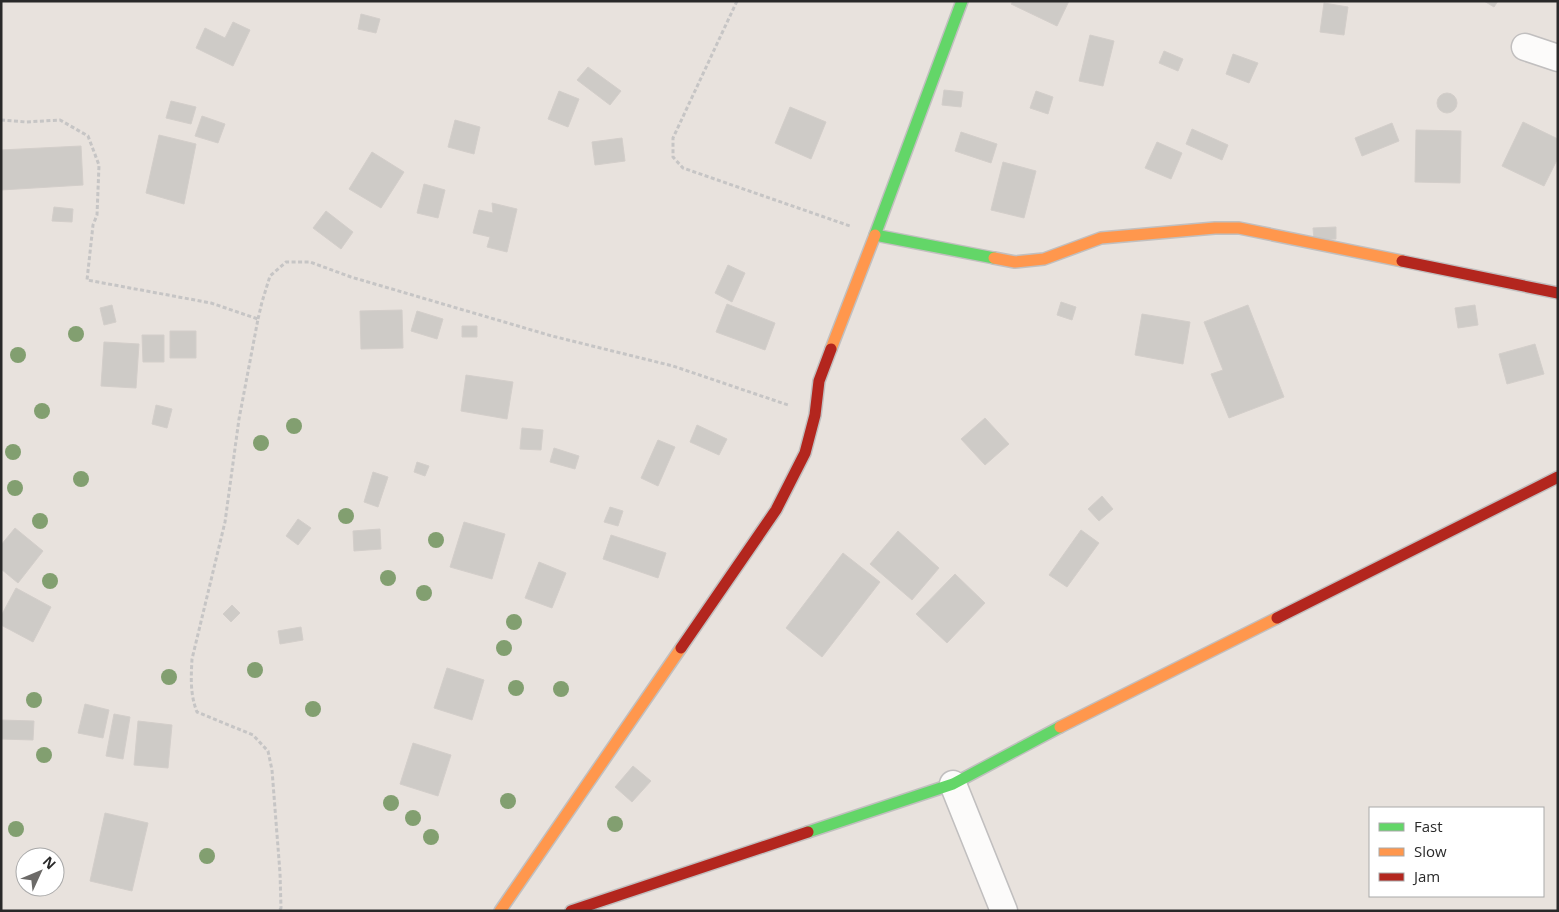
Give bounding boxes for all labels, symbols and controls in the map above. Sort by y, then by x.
legend [1369,807,1544,897]
text: Fast [1414,816,1443,836]
text: Slow [1414,841,1447,861]
north arrow [15,847,65,897]
text: N [39,852,61,873]
text: Jam [1412,866,1440,886]

